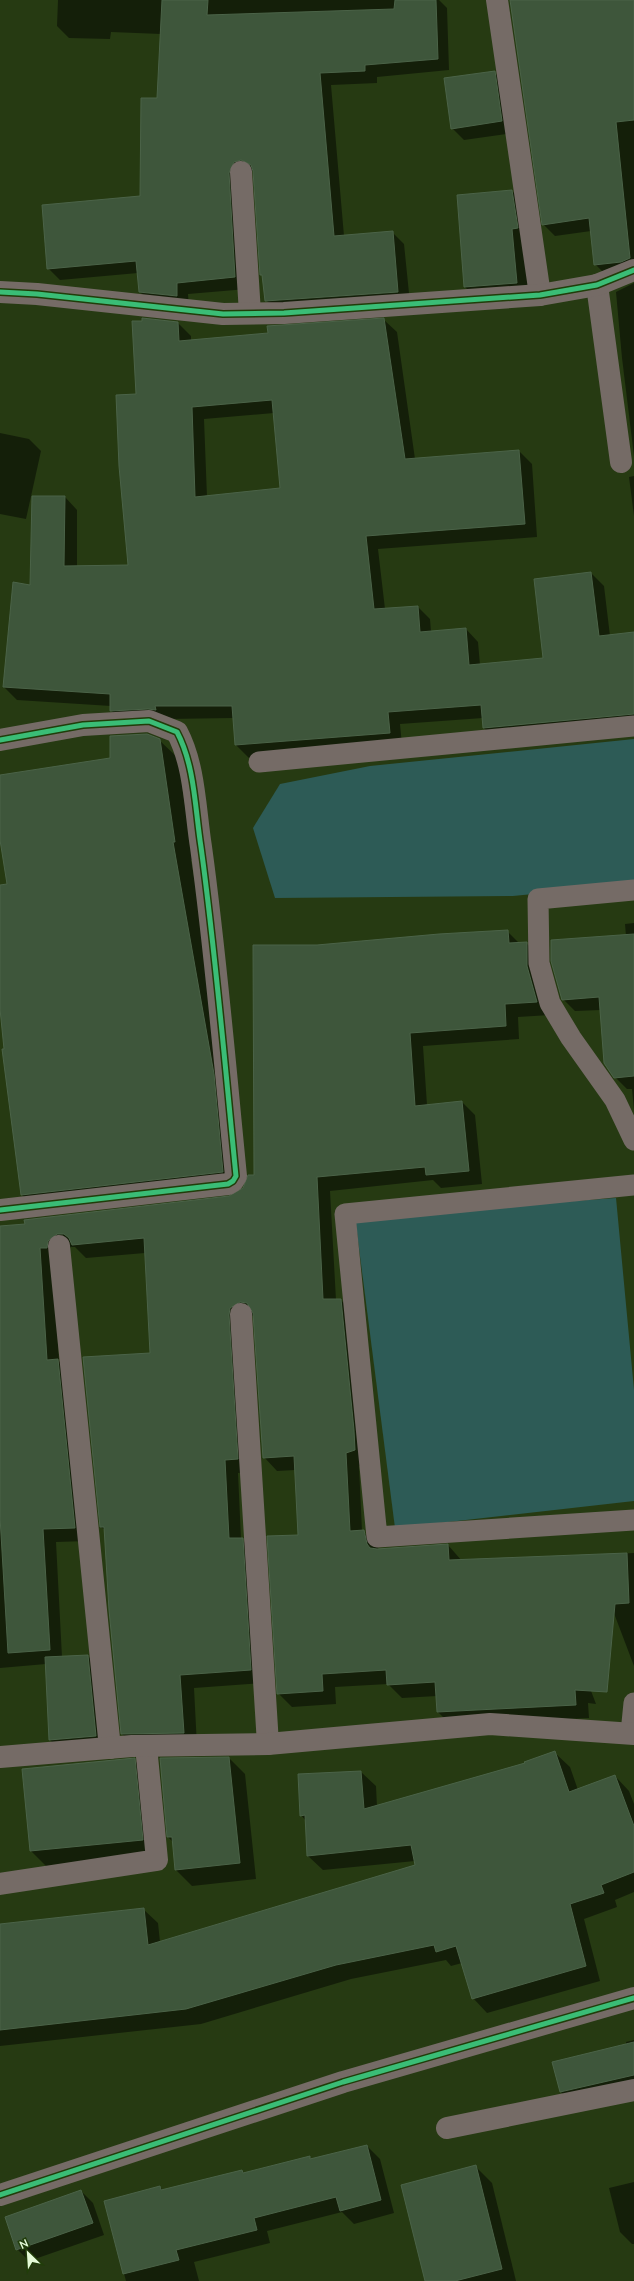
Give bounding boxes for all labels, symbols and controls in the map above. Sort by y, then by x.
north arrow [8,2233,48,2273]
text: N [17,2236,31,2253]

